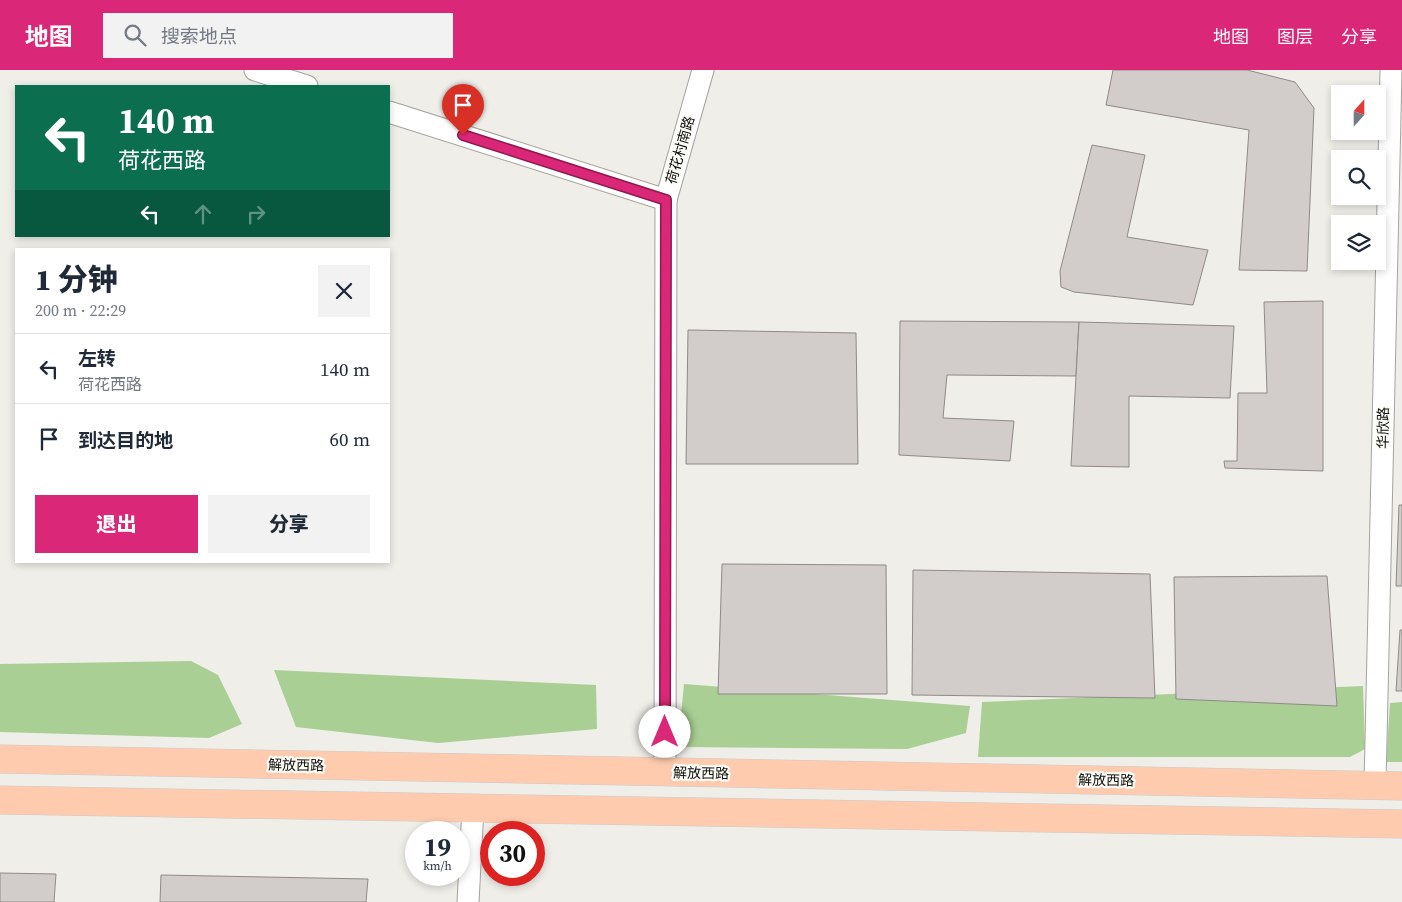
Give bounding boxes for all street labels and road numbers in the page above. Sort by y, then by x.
street label: 荷花村南路 [661,114,699,186]
street label: 华欣路 [1373,407,1393,449]
street label: 解放西路 [268,755,324,775]
street label: 解放西路 [673,763,729,783]
street label: 解放西路 [1078,770,1134,790]

